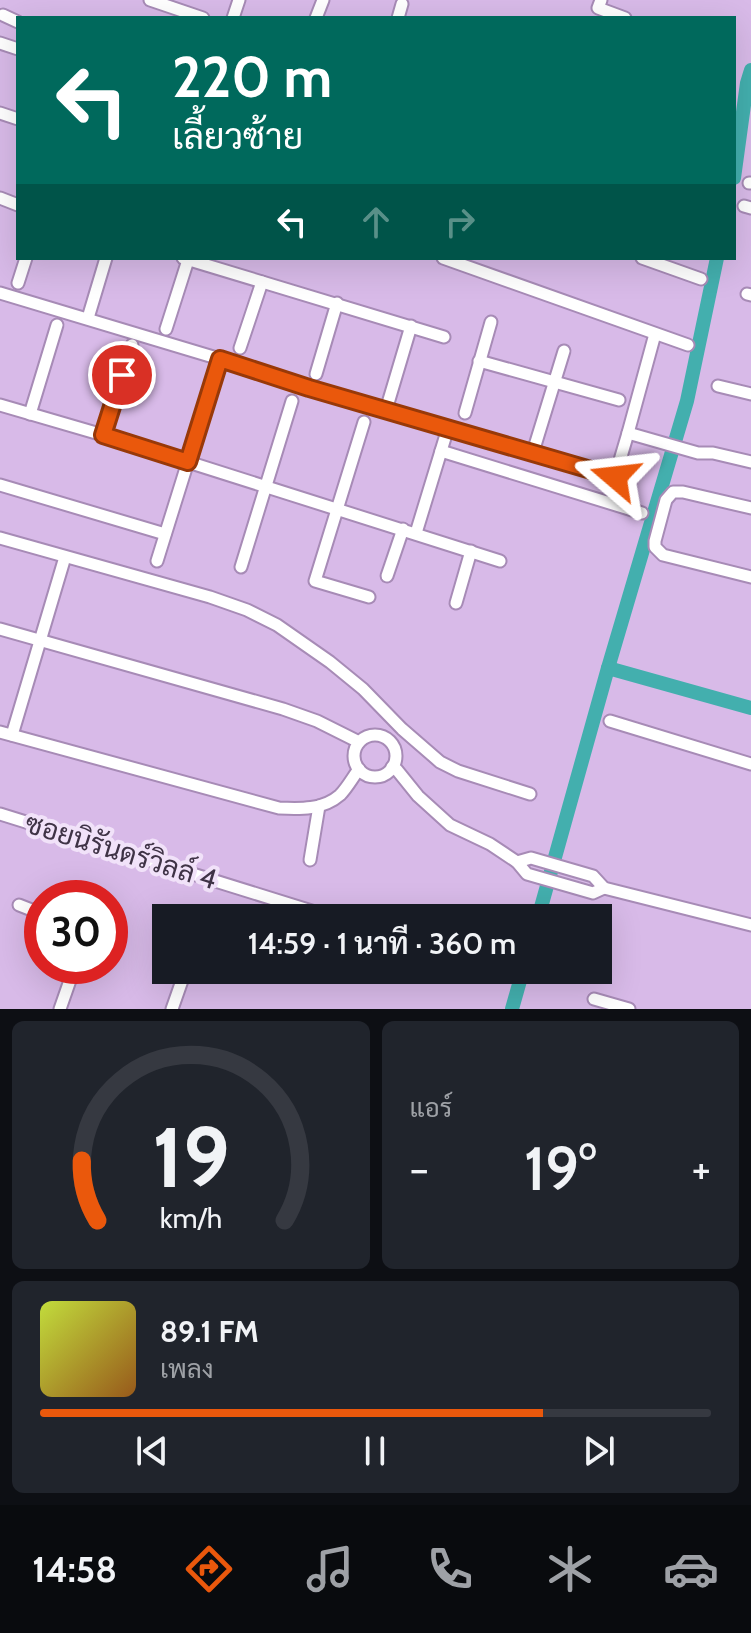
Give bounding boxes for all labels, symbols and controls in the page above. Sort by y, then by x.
text: 220 m [172,43,332,111]
icon: left [40,48,144,152]
text: เลี้ยวซ้าย [172,114,303,158]
icon: left [270,200,314,244]
icon: ahead [354,200,398,244]
icon: right [438,200,482,244]
pin [88,341,156,409]
icon: arrive [100,353,144,397]
position arrow [573,435,657,519]
street label: ซอยนิรันดร์วิลล์ 4 [21,804,221,896]
speed limit sign: 30 [24,880,128,984]
text: 14:59 · 1 นาที · 360 m [248,925,516,962]
text: แอร์ [410,1092,452,1124]
text: 19 [152,1107,229,1208]
text: 19° [524,1132,596,1205]
text: − [410,1142,429,1195]
text: + [692,1142,711,1195]
text: km/h [159,1200,222,1235]
text: 89.1 FM [160,1313,259,1350]
text: เพลง [160,1353,214,1385]
icon: previous [130,1429,174,1473]
icon: pause [353,1429,397,1473]
icon: next [577,1429,621,1473]
icon: directions [181,1541,237,1597]
icon: music [302,1541,358,1597]
icon: phone [422,1541,478,1597]
icon: climate [542,1541,598,1597]
icon: car [663,1541,719,1597]
text: 14:58 [32,1547,117,1591]

